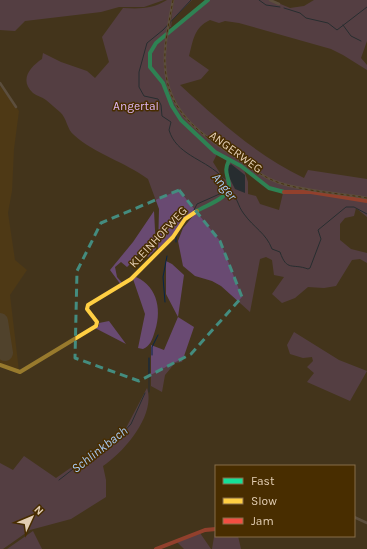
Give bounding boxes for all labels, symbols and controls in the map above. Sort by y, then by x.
park label: Angertal [113,99,159,113]
street label: ANGERWEG [207,128,265,176]
water label: Anger [209,170,240,203]
street label: KLEINHOFWEG [126,204,190,270]
water label: Schlinkbach [68,423,130,476]
legend [215,465,355,537]
text: Fast [251,474,275,488]
text: Slow [251,494,277,508]
north arrow [12,497,52,537]
text: N [31,503,46,518]
text: Jam [251,514,274,528]

